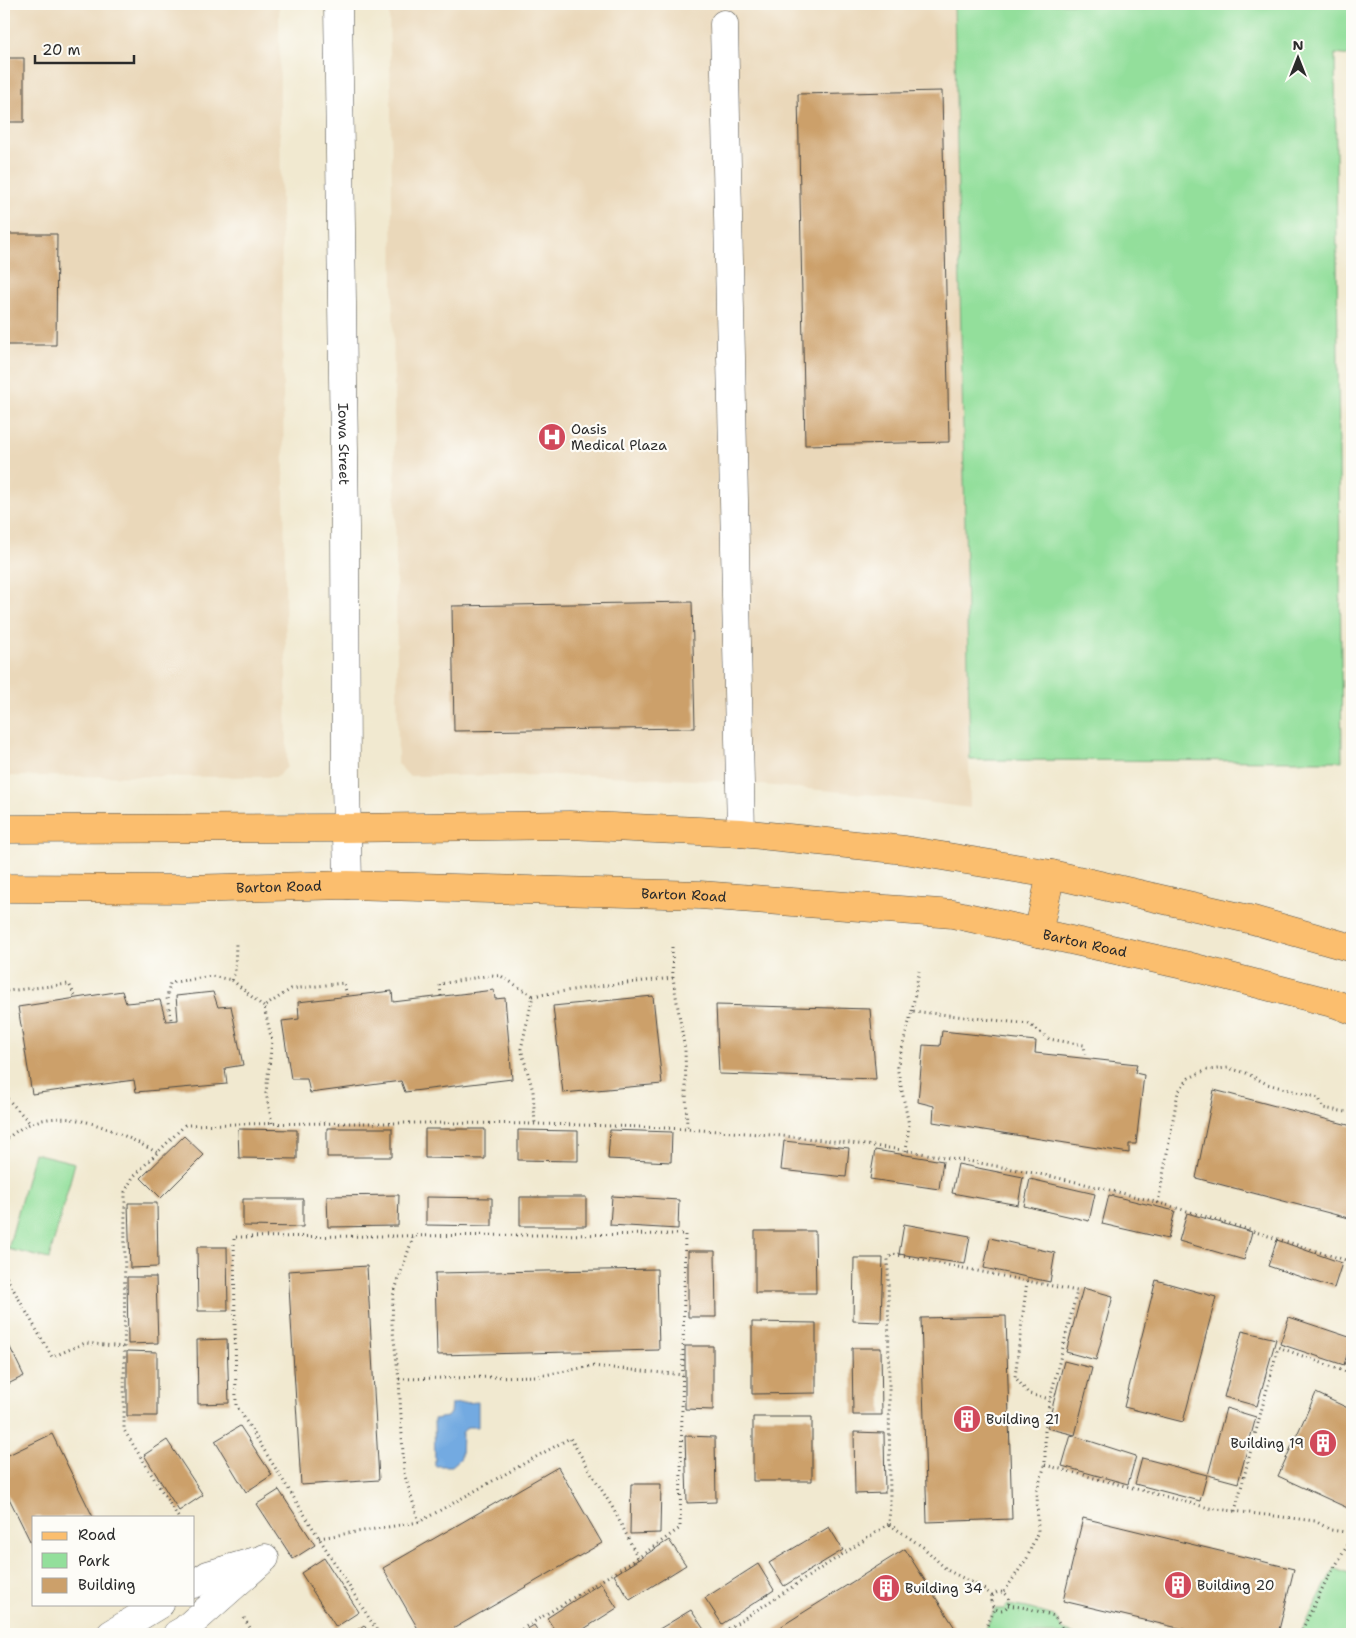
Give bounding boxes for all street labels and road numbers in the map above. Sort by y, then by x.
street label: Iowa Street [334,403,353,485]
street label: Barton Road [236,877,322,897]
street label: Barton Road [641,884,727,906]
street label: Barton Road [1041,925,1129,961]

